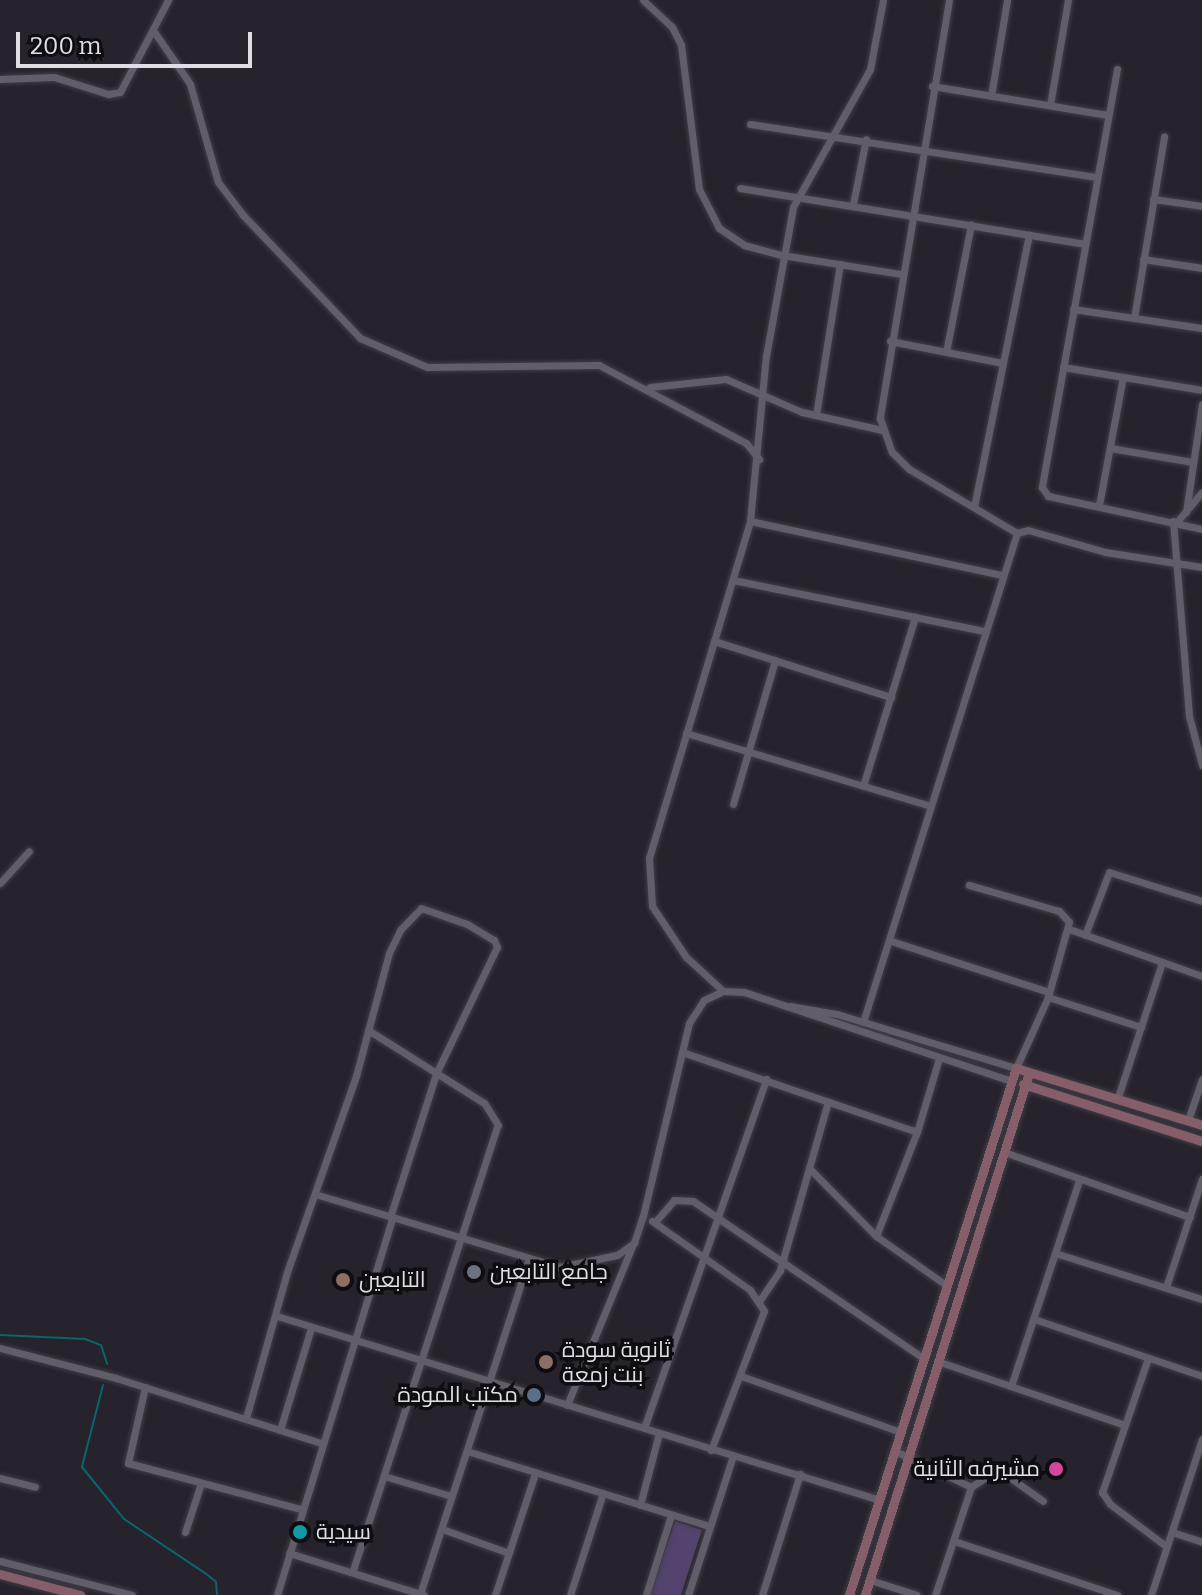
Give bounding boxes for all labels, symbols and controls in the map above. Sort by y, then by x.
scale bar [20,16,256,66]
text: 200 m [30,32,102,60]
place label: جامع التابعين [490,1259,608,1285]
marker: جامع التابعين [465,1263,483,1281]
place label: التابعين [359,1267,426,1293]
marker: التابعين [334,1271,352,1289]
place label: ثانوية سودة بنت زمعة [562,1336,670,1388]
marker: ثانوية سودة بنت زمعة [537,1353,555,1371]
place label: مكتب المودة [398,1382,518,1408]
marker: مكتب المودة [525,1386,543,1404]
place label: مشيرفه الثانية [913,1456,1040,1482]
marker: مشيرفه الثانية [1047,1460,1065,1478]
place label: سيدية [316,1519,371,1545]
marker: سيدية [291,1523,309,1541]

